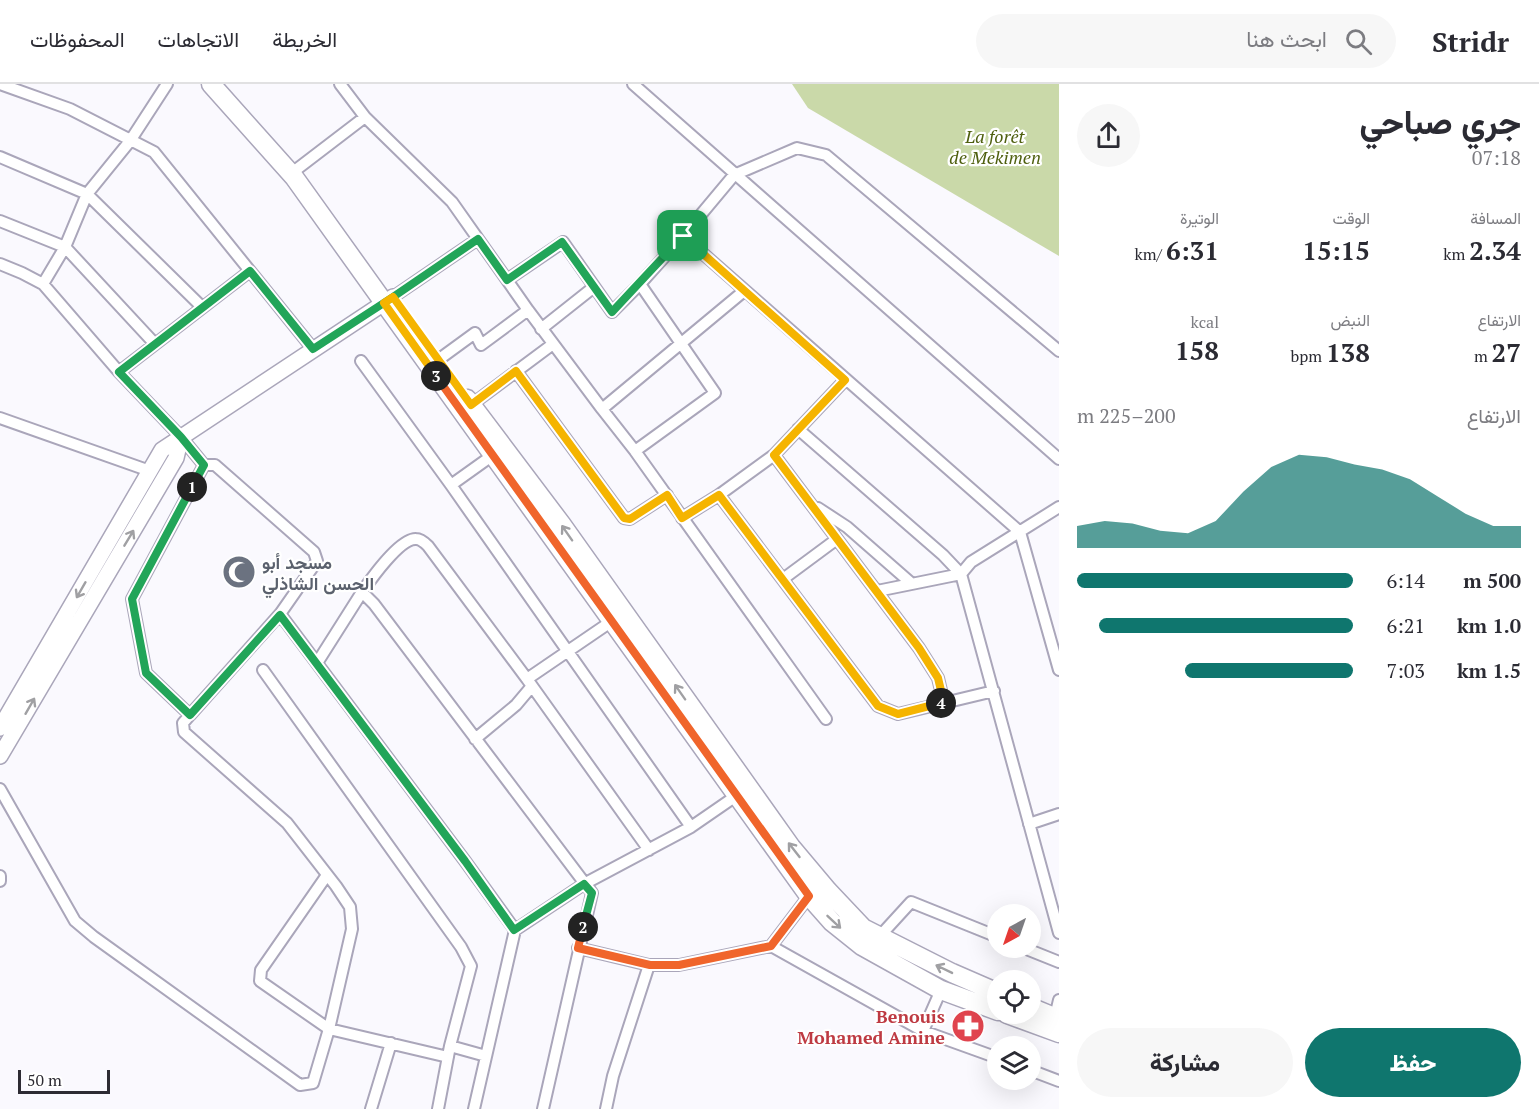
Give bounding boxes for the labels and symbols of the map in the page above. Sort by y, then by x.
park label: La forêt de Mekimen [949,124,1041,169]
pin [657,210,708,261]
pin: 3 [421,361,451,391]
pin: 1 [177,472,207,502]
one-way arrow [561,525,574,541]
one-way arrow [123,530,135,547]
place label: مسجد أبو الحسن الشاذلي [262,550,374,599]
mosque icon: مسجد أبو الحسن الشاذلي [221,554,257,590]
one-way arrow [75,581,87,598]
one-way arrow [674,684,687,700]
pin: 4 [926,688,956,718]
one-way arrow [24,698,36,715]
one-way arrow [787,843,800,859]
north arrow [987,904,1041,958]
pin: 2 [568,912,598,942]
one-way arrow [826,915,841,929]
one-way arrow [935,963,953,975]
place label: Benouis Mohamed Amine [797,1004,945,1049]
pharmacy icon: Benouis Mohamed Amine [950,1008,986,1044]
scale bar [18,1067,110,1094]

